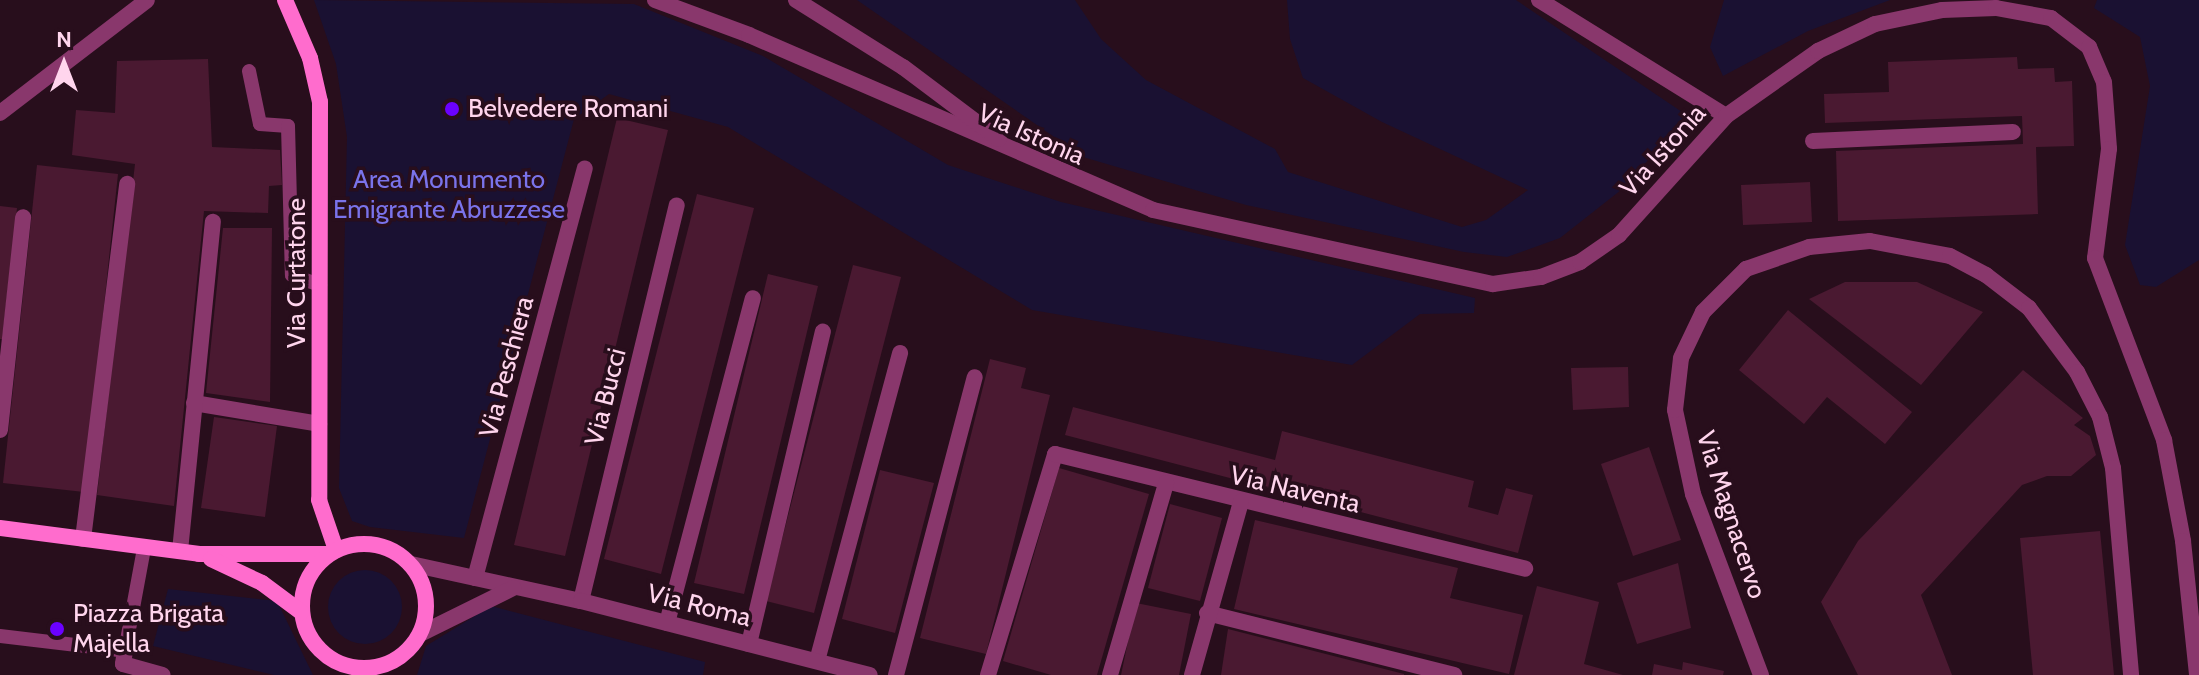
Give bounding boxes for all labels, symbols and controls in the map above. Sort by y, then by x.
north arrow [24,24,104,104]
text: N [56,26,72,53]
place label: Belvedere Romani [468,93,668,125]
street label: Via Istonia [973,98,1089,172]
street label: Via Istonia [1613,98,1713,204]
marker: Belvedere Romani [443,100,461,118]
park label: Area Monumento Emigrante Abruzzese [333,164,565,226]
street label: Via Curtatone [281,198,313,348]
street label: Via Peschiera [473,293,541,441]
street label: Via Bucci [579,345,633,449]
street label: Via Magnacervo [1689,427,1773,603]
street label: Via Naventa [1227,460,1363,520]
street label: Via Roma [644,578,754,634]
place label: Piazza Brigata Majella [73,598,224,660]
marker: Piazza Brigata Majella [48,620,66,638]

